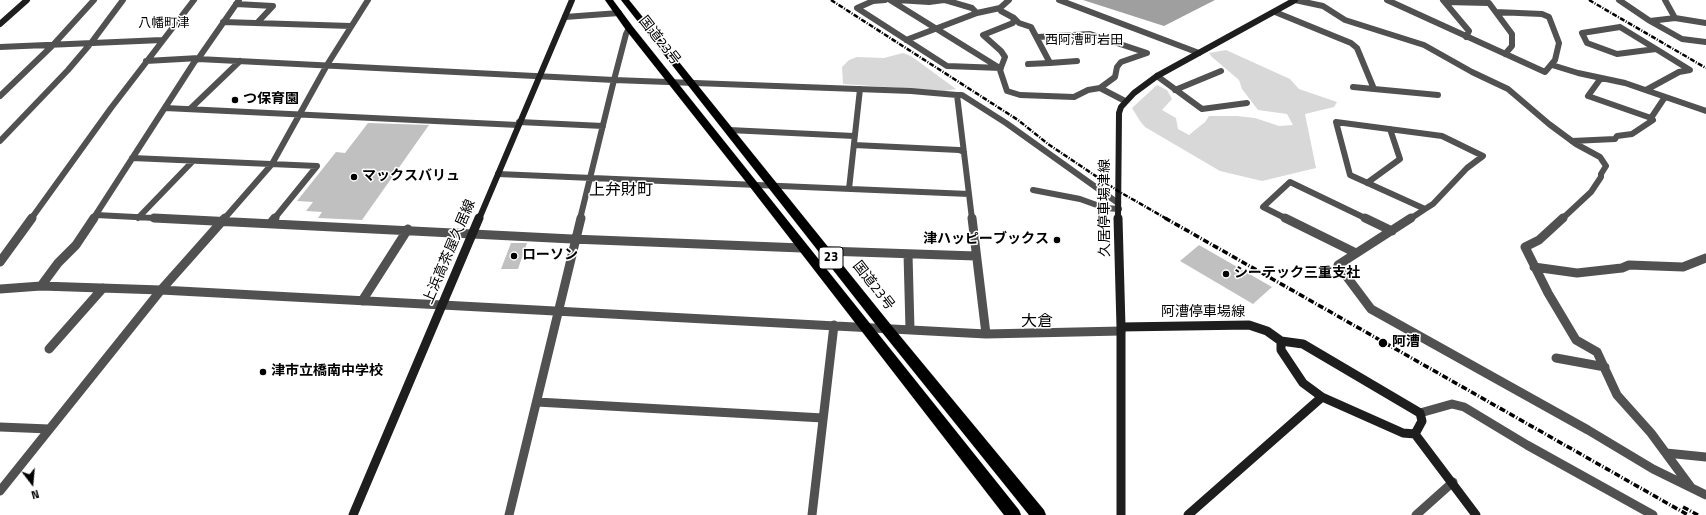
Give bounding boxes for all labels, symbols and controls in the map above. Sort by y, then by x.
street label: 国道23号 [635,13,683,69]
district label: 八幡町津 [138,16,190,32]
district label: 西阿漕町岩田 [1045,33,1123,49]
place label: つ保育園 [243,92,299,108]
marker: つ保育園 [230,95,240,105]
street label: 久居停車場津線 [1098,159,1114,257]
place label: マックスバリュ [362,169,460,185]
marker: マックスバリュ [349,172,359,182]
district label: 上弁財町 [589,181,653,201]
street label: 上浜高茶屋久居線 [420,197,480,307]
place label: 津ハッピーブックス [923,232,1049,248]
marker: 津ハッピーブックス [1052,235,1062,245]
road number: 23 [819,247,843,269]
place label: ローソン [522,248,578,264]
marker: ローソン [509,251,519,261]
street label: 国道23号 [849,258,897,314]
place label: シーテック三重支社 [1234,266,1360,282]
marker: シーテック三重支社 [1221,269,1231,279]
street label: 阿漕停車場線 [1161,305,1245,321]
district label: 大倉 [1021,312,1053,332]
place label: 阿漕 [1392,335,1420,351]
marker: 阿漕 [1377,337,1389,349]
place label: 津市立橋南中学校 [271,364,383,380]
marker: 津市立橋南中学校 [258,367,268,377]
north arrow [12,463,52,503]
text: N [29,486,41,503]

